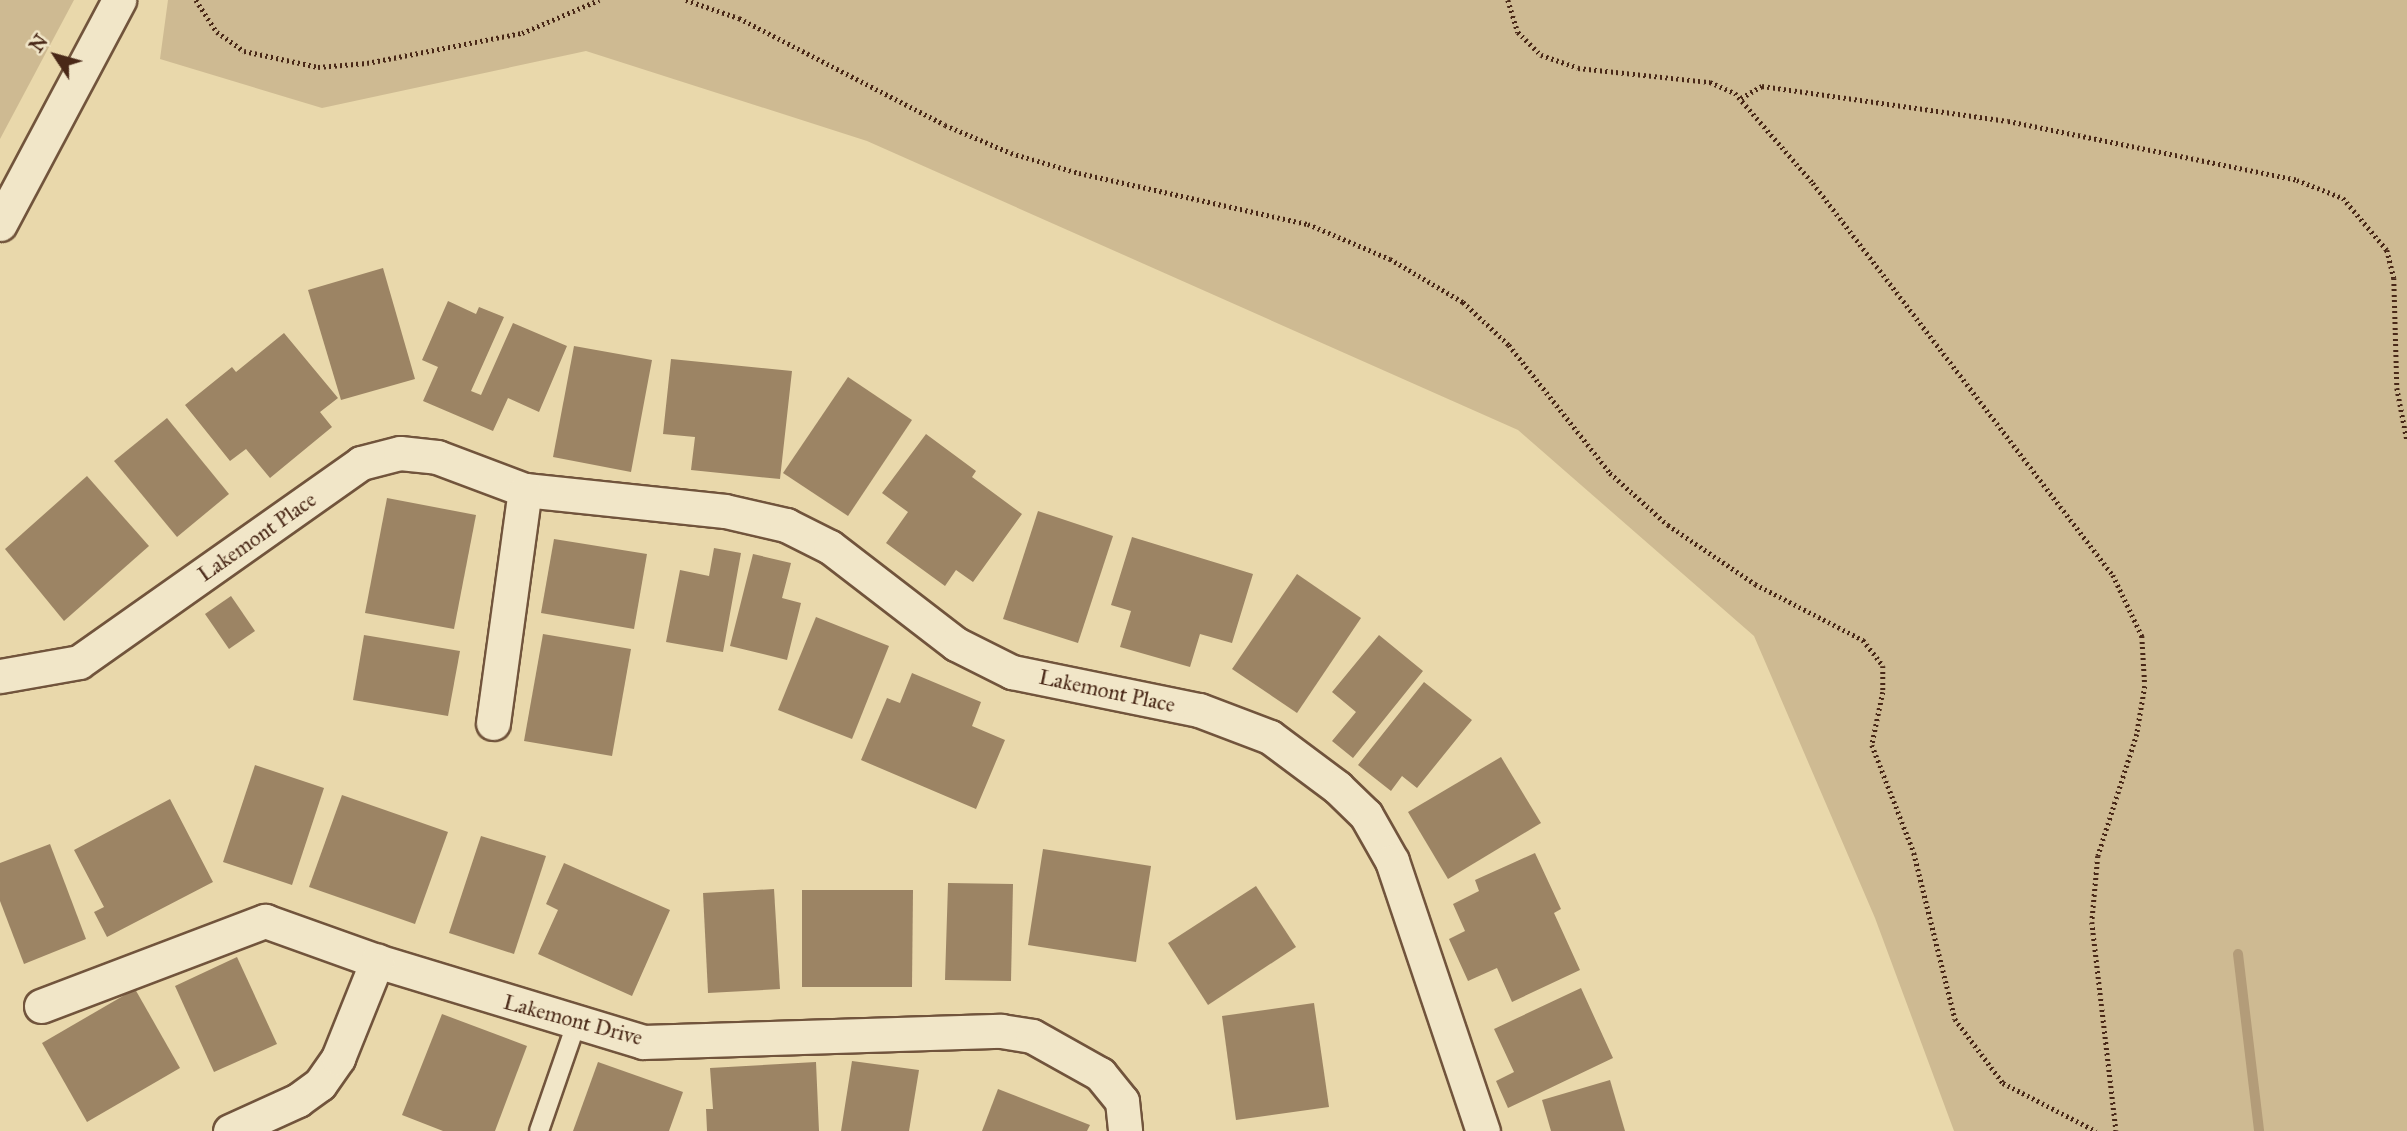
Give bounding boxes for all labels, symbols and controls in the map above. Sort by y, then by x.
north arrow [21,21,91,91]
text: N [25,30,53,57]
street label: Lakemont Place [193,487,321,587]
street label: Lakemont Place [1037,664,1177,718]
street label: Lakemont Drive [501,989,645,1051]

